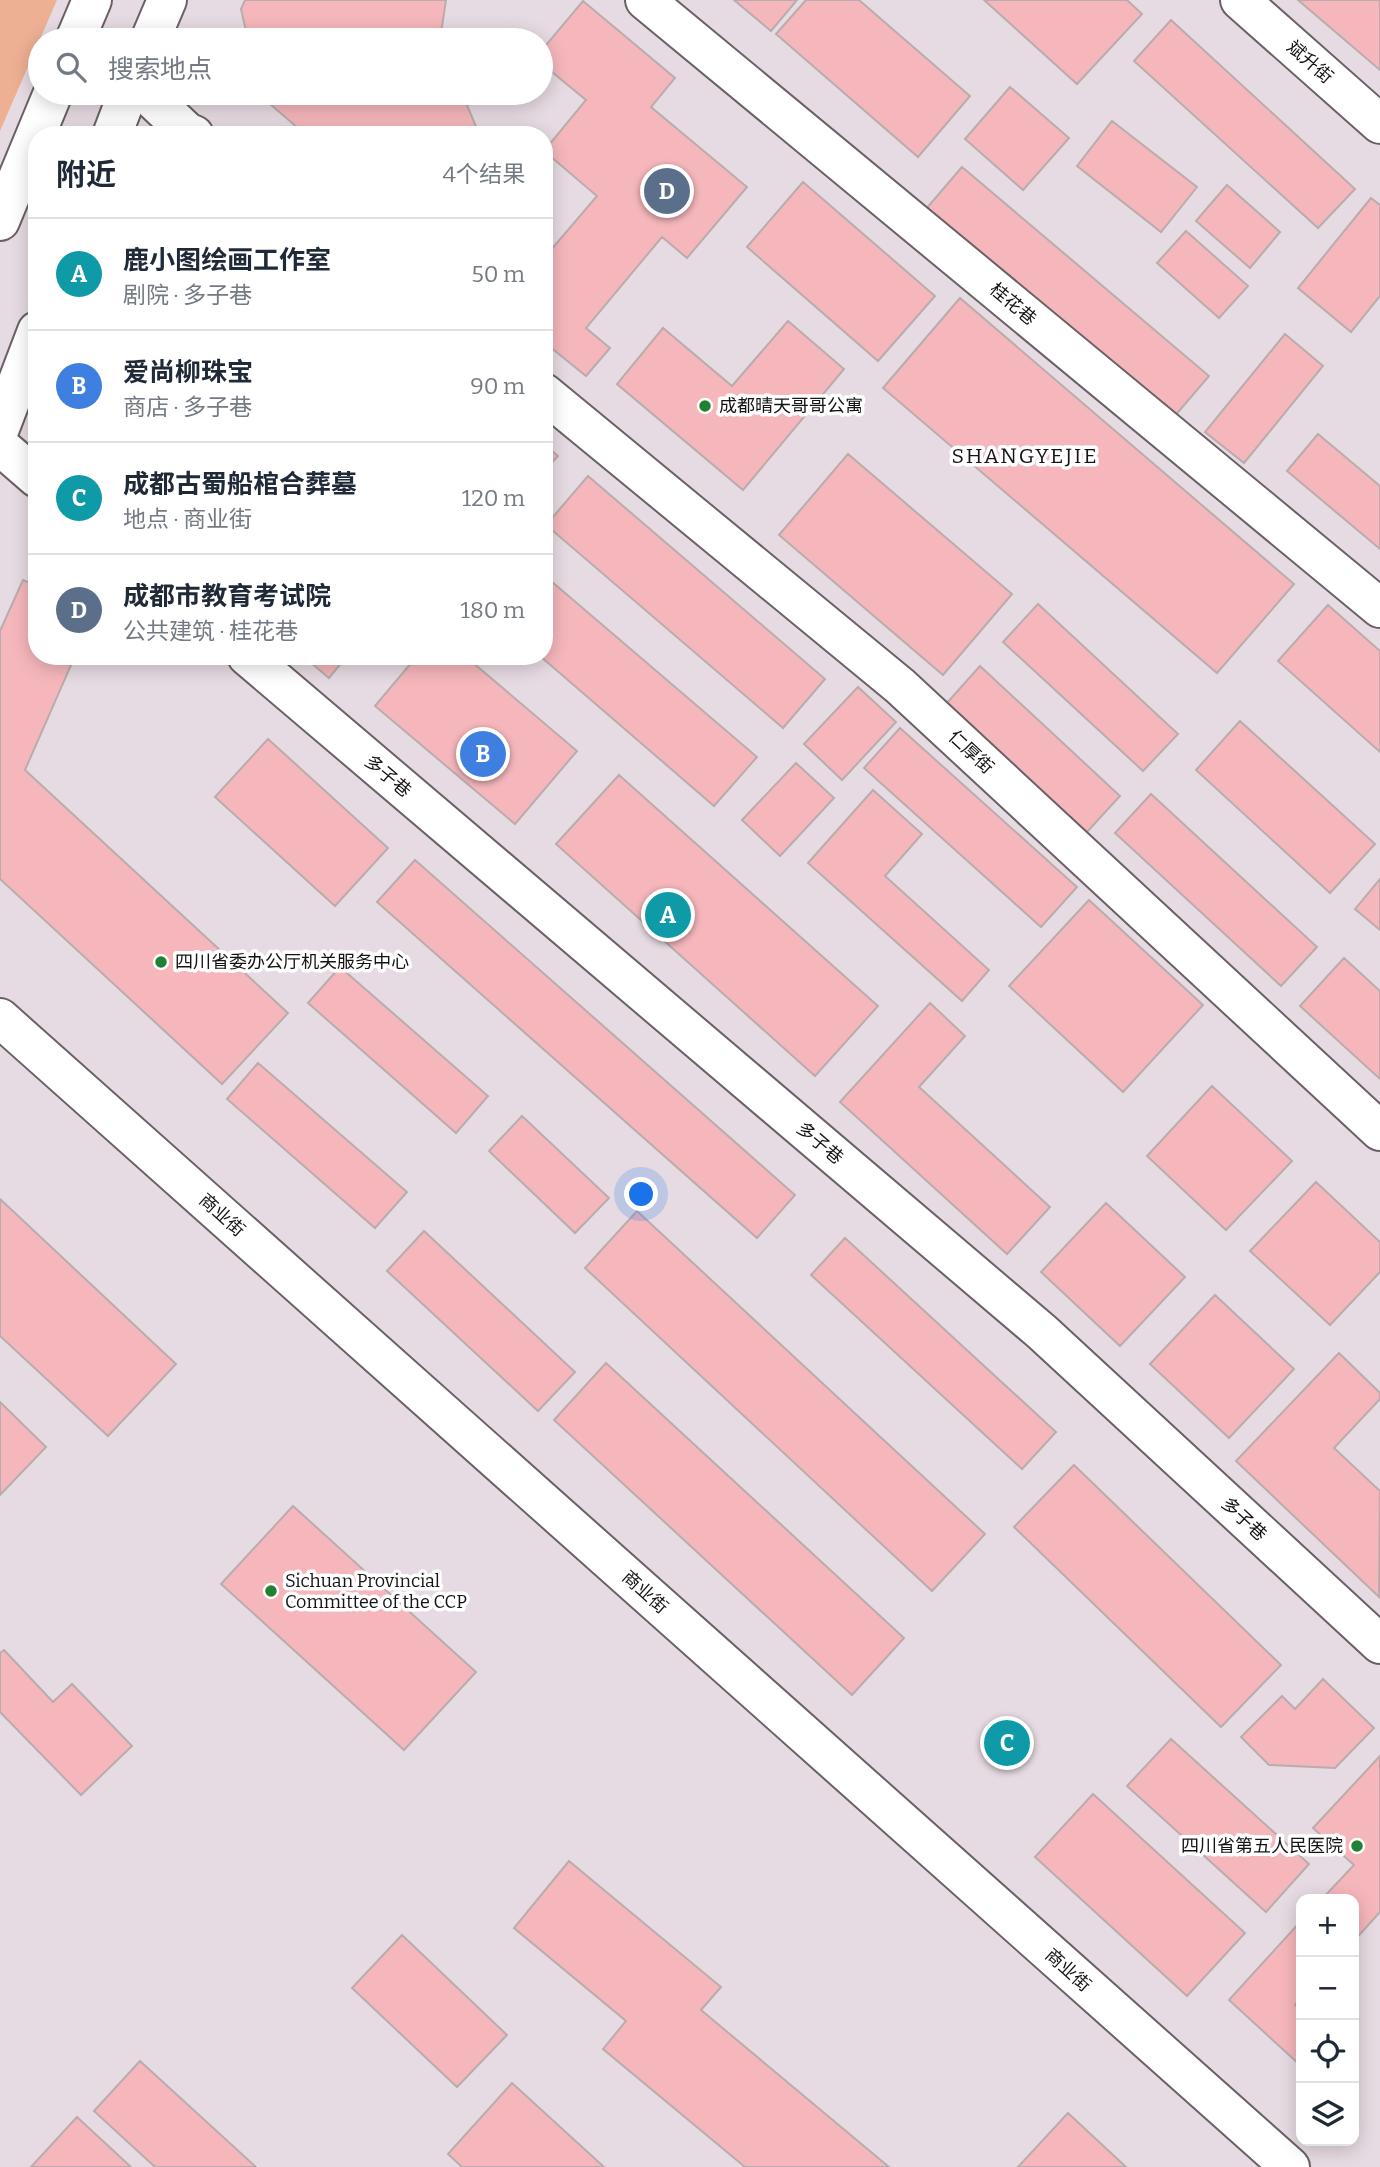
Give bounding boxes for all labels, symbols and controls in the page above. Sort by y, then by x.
search box [28,28,553,105]
street label: 斌升街 [1282,36,1338,88]
icon: search [52,48,90,86]
text: 搜索地点 [108,54,212,85]
text: 附近 [56,157,116,193]
text: 4个结果 [443,160,525,188]
pin: D [644,165,690,217]
text: 鹿小图绘画工作室 [123,245,331,276]
text: A [71,260,87,288]
text: 50 m [471,260,525,288]
street label: 桂花巷 [985,278,1041,330]
text: 剧院 · 多子巷 [123,281,252,309]
text: 爱尚柳珠宝 [123,357,253,388]
text: B [72,372,86,400]
text: 90 m [470,372,525,400]
text: 商店 · 多子巷 [123,393,252,421]
place label: 成都晴天哥哥公寓 [719,395,863,417]
marker: 成都晴天哥哥公寓 [697,398,713,414]
district label: SHANGYEJIE [951,443,1099,469]
text: 成都古蜀船棺合葬墓 [123,469,357,500]
text: C [72,484,86,512]
text: 120 m [462,484,525,512]
text: 地点 · 商业街 [123,505,252,533]
text: 成都市教育考试院 [123,581,331,612]
text: D [71,596,87,624]
text: 180 m [461,596,525,624]
text: 公共建筑 · 桂花巷 [123,617,298,645]
street label: 仁厚街 [944,726,998,778]
pin: B [460,728,506,780]
street label: 多子巷 [360,750,416,802]
pin: A [645,889,691,941]
place label: 四川省委办公厅机关服务中心 [175,951,409,973]
marker: 四川省委办公厅机关服务中心 [153,954,169,970]
street label: 多子巷 [792,1117,848,1169]
your location [624,1177,658,1211]
street label: 商业街 [195,1189,249,1241]
street label: 多子巷 [1217,1493,1271,1545]
street label: 商业街 [618,1566,672,1618]
place label: Sichuan Provincial Committee of the CCP [285,1570,467,1613]
marker: Sichuan Provincial Committee of the CCP [263,1583,279,1599]
pin: C [984,1717,1030,1769]
place label: 四川省第五人民医院 [1181,1835,1343,1857]
marker: 四川省第五人民医院 [1349,1838,1365,1854]
map controls [1296,1894,1359,2146]
button: + [1296,1894,1359,1957]
street label: 商业街 [1041,1944,1095,1996]
button: − [1296,1957,1359,2020]
button: locate [1296,2020,1359,2083]
button: layers [1296,2083,1359,2146]

